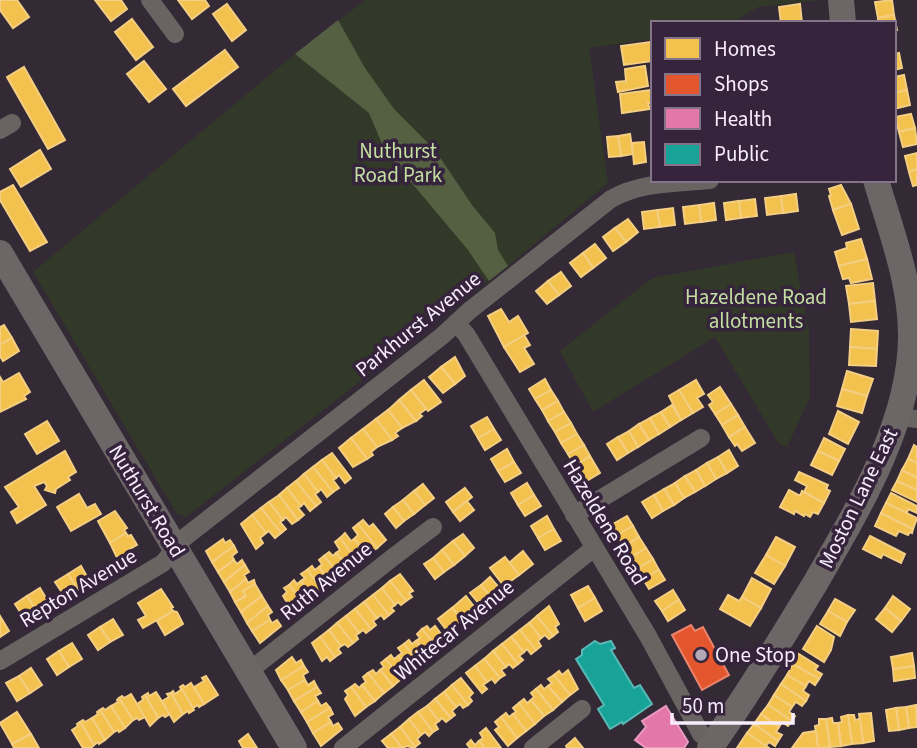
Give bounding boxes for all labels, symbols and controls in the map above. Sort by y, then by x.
legend [651,21,896,182]
text: Homes [714,34,776,64]
text: Shops [714,69,769,99]
text: Health [714,104,772,134]
park label: Nuthurst Road Park [354,136,443,190]
text: Public [714,139,769,169]
street label: Parkhurst Avenue [349,264,487,384]
park label: Hazeldene Road allotments [685,282,827,336]
street label: Moston Lane East [811,423,905,573]
street label: Nuthurst Road [101,439,193,563]
street label: Hazeldene Road [556,453,654,591]
street label: Ruth Avenue [273,534,379,628]
street label: Repton Avenue [14,541,142,635]
street label: Whitecar Avenue [388,572,520,688]
place label: One Stop [715,640,796,670]
marker: One Stop [693,647,709,663]
scale bar [672,682,793,726]
text: 50 m [682,691,724,721]

